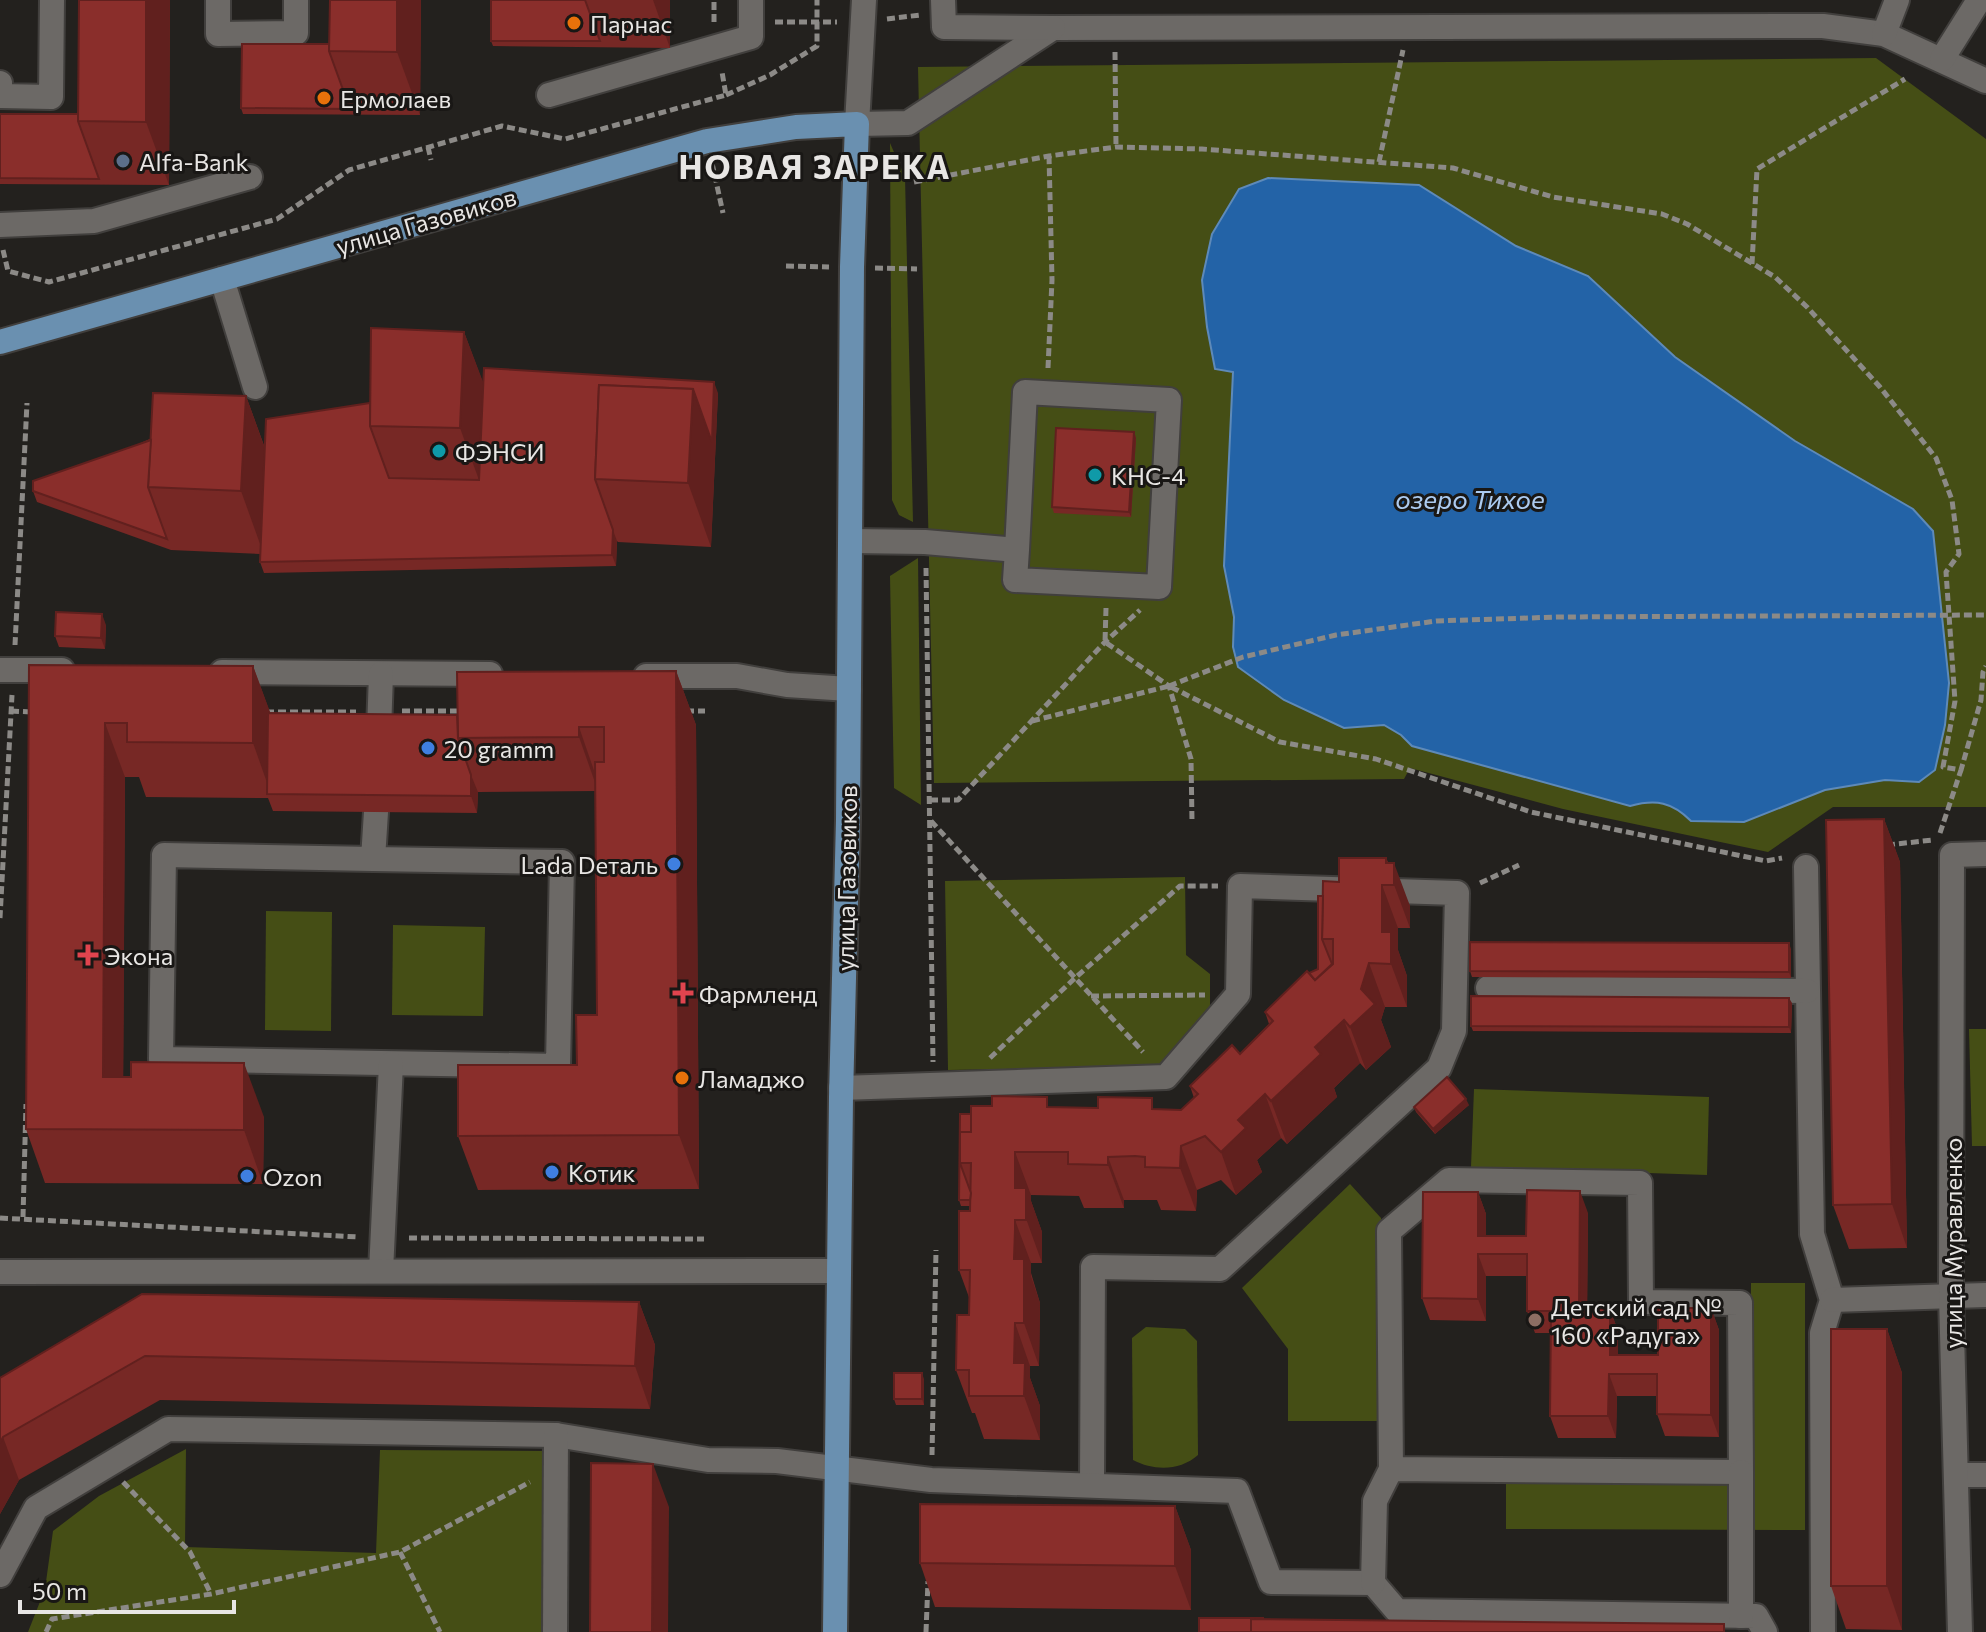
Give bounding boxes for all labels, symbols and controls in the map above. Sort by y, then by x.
place label: Парнас [590,9,672,38]
marker: Парнас [565,14,583,32]
place label: Ермолаев [340,84,451,113]
marker: Ермолаев [315,89,333,107]
district label: НОВАЯ ЗАРЕКА [678,146,952,186]
place label: Alfa-Bank [139,147,248,176]
marker: Alfa-Bank [114,152,132,170]
street label: улица Газовиков [333,181,519,261]
place label: ФЭНСИ [455,437,545,466]
marker: ФЭНСИ [430,442,448,460]
place label: КНС-4 [1111,461,1186,490]
marker: КНС-4 [1086,466,1104,484]
water label: озеро Тихое [1395,483,1545,514]
place label: 20 gramm [444,734,554,763]
marker: 20 gramm [419,739,437,757]
street label: улица Газовиков [830,785,862,971]
place label: Lada Dеталь [520,850,658,879]
marker: Lada Dеталь [665,855,683,873]
place label: Экона [104,941,173,970]
marker: Экона [79,946,97,964]
place label: Фармленд [699,979,817,1008]
marker: Фармленд [674,984,692,1002]
place label: Ламаджо [698,1064,805,1093]
marker: Ламаджо [673,1069,691,1087]
street label: улица Муравленко [1938,1138,1967,1348]
place label: Котик [568,1158,635,1187]
place label: Ozon [263,1162,323,1191]
marker: Котик [543,1163,561,1181]
marker: Ozon [238,1167,256,1185]
place label: Детский сад № 160 «Радуга» [1551,1292,1722,1349]
marker: Детский сад № 160 «Радуга» [1526,1311,1544,1329]
scale bar [20,1564,234,1614]
text: 50 m [32,1576,87,1605]

